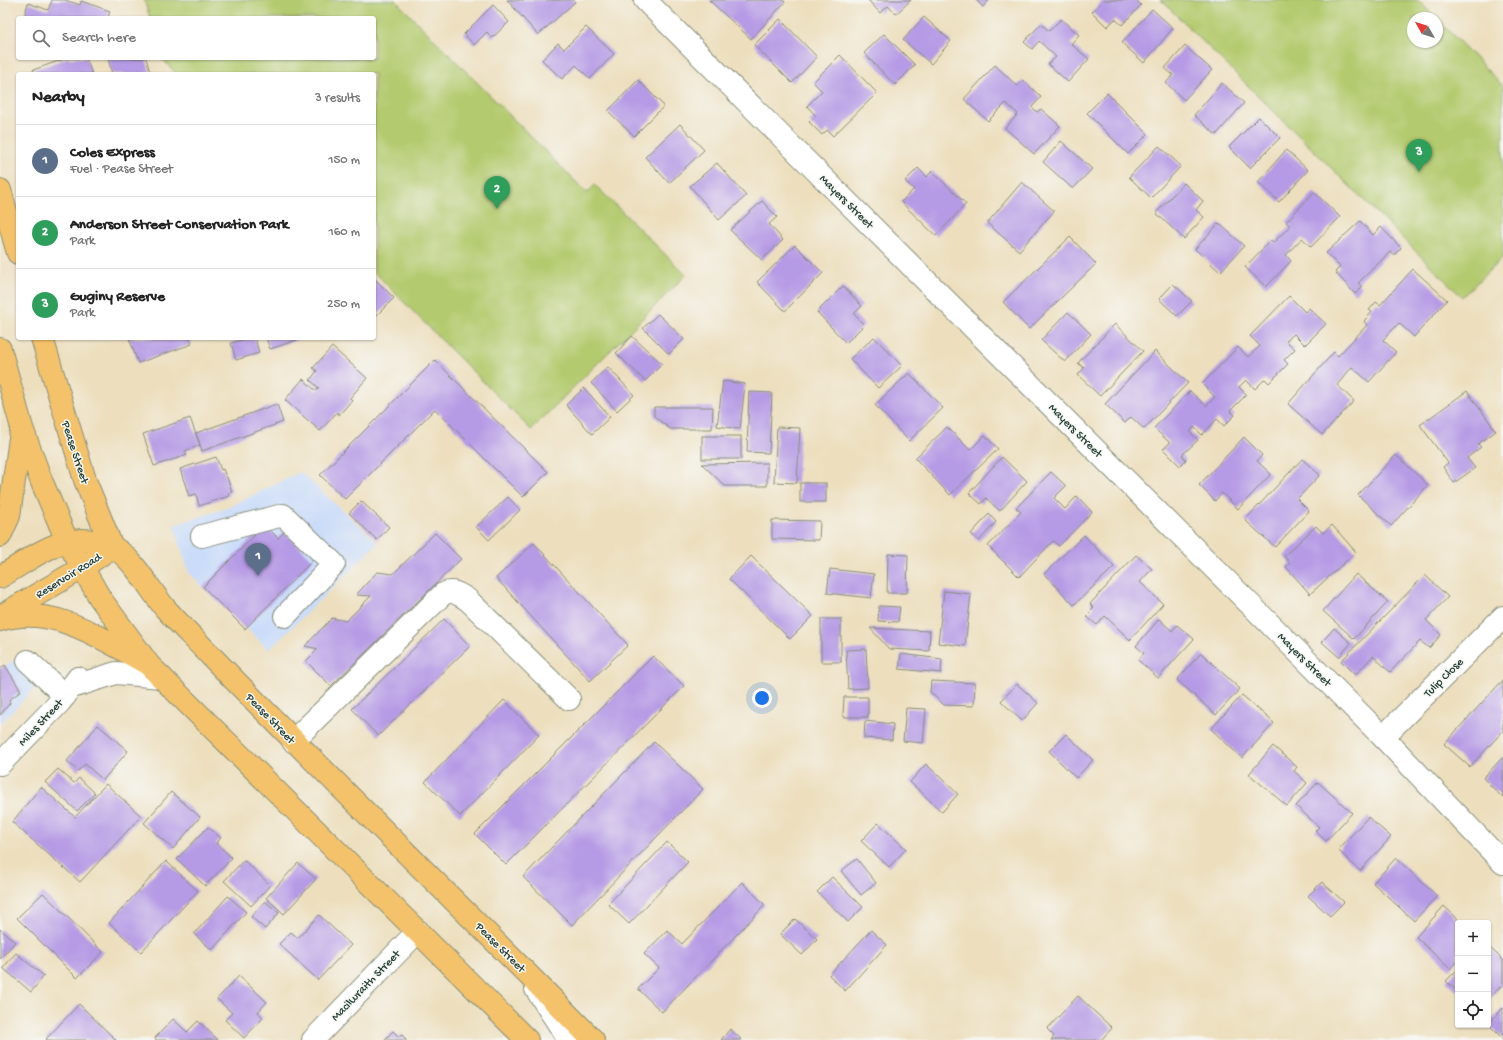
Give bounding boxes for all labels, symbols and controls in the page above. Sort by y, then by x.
north arrow [1407,12,1443,48]
search box [16,16,376,60]
icon: search [30,27,52,49]
text: Search here [62,29,136,47]
text: Nearby [32,88,85,108]
text: 3 results [315,91,360,106]
pin: 3 [1406,139,1432,172]
text: Coles Express [70,144,155,162]
text: 1 [42,153,48,168]
text: 150 m [328,153,360,168]
text: Fuel · Pease Street [70,162,173,177]
street label: Mayers Street [816,173,876,233]
pin: 2 [484,176,510,209]
text: Anderson Street Conservation Park [70,216,288,234]
text: 2 [42,225,48,240]
text: 160 m [328,225,360,240]
text: Park [70,234,95,249]
text: Guginy Reserve [70,288,165,306]
text: 3 [42,297,48,312]
text: 250 m [327,297,360,312]
text: Park [70,306,95,321]
street label: Mayers Street [1045,402,1105,462]
street label: Pease Street [57,419,91,487]
pin: 1 [245,543,271,576]
street label: Reservoir Road [34,550,105,602]
street label: Mayers Street [1274,631,1334,691]
street label: Tulip Close [1421,655,1468,702]
your location [752,688,772,708]
street label: Pease Street [241,690,298,748]
street label: Miles Street [16,696,67,750]
street label: Pease Street [471,920,528,977]
map controls [1455,920,1491,1028]
button: + [1455,920,1491,956]
street label: Macilwraith Street [329,947,405,1025]
button: − [1455,956,1491,992]
button: locate [1455,992,1491,1028]

